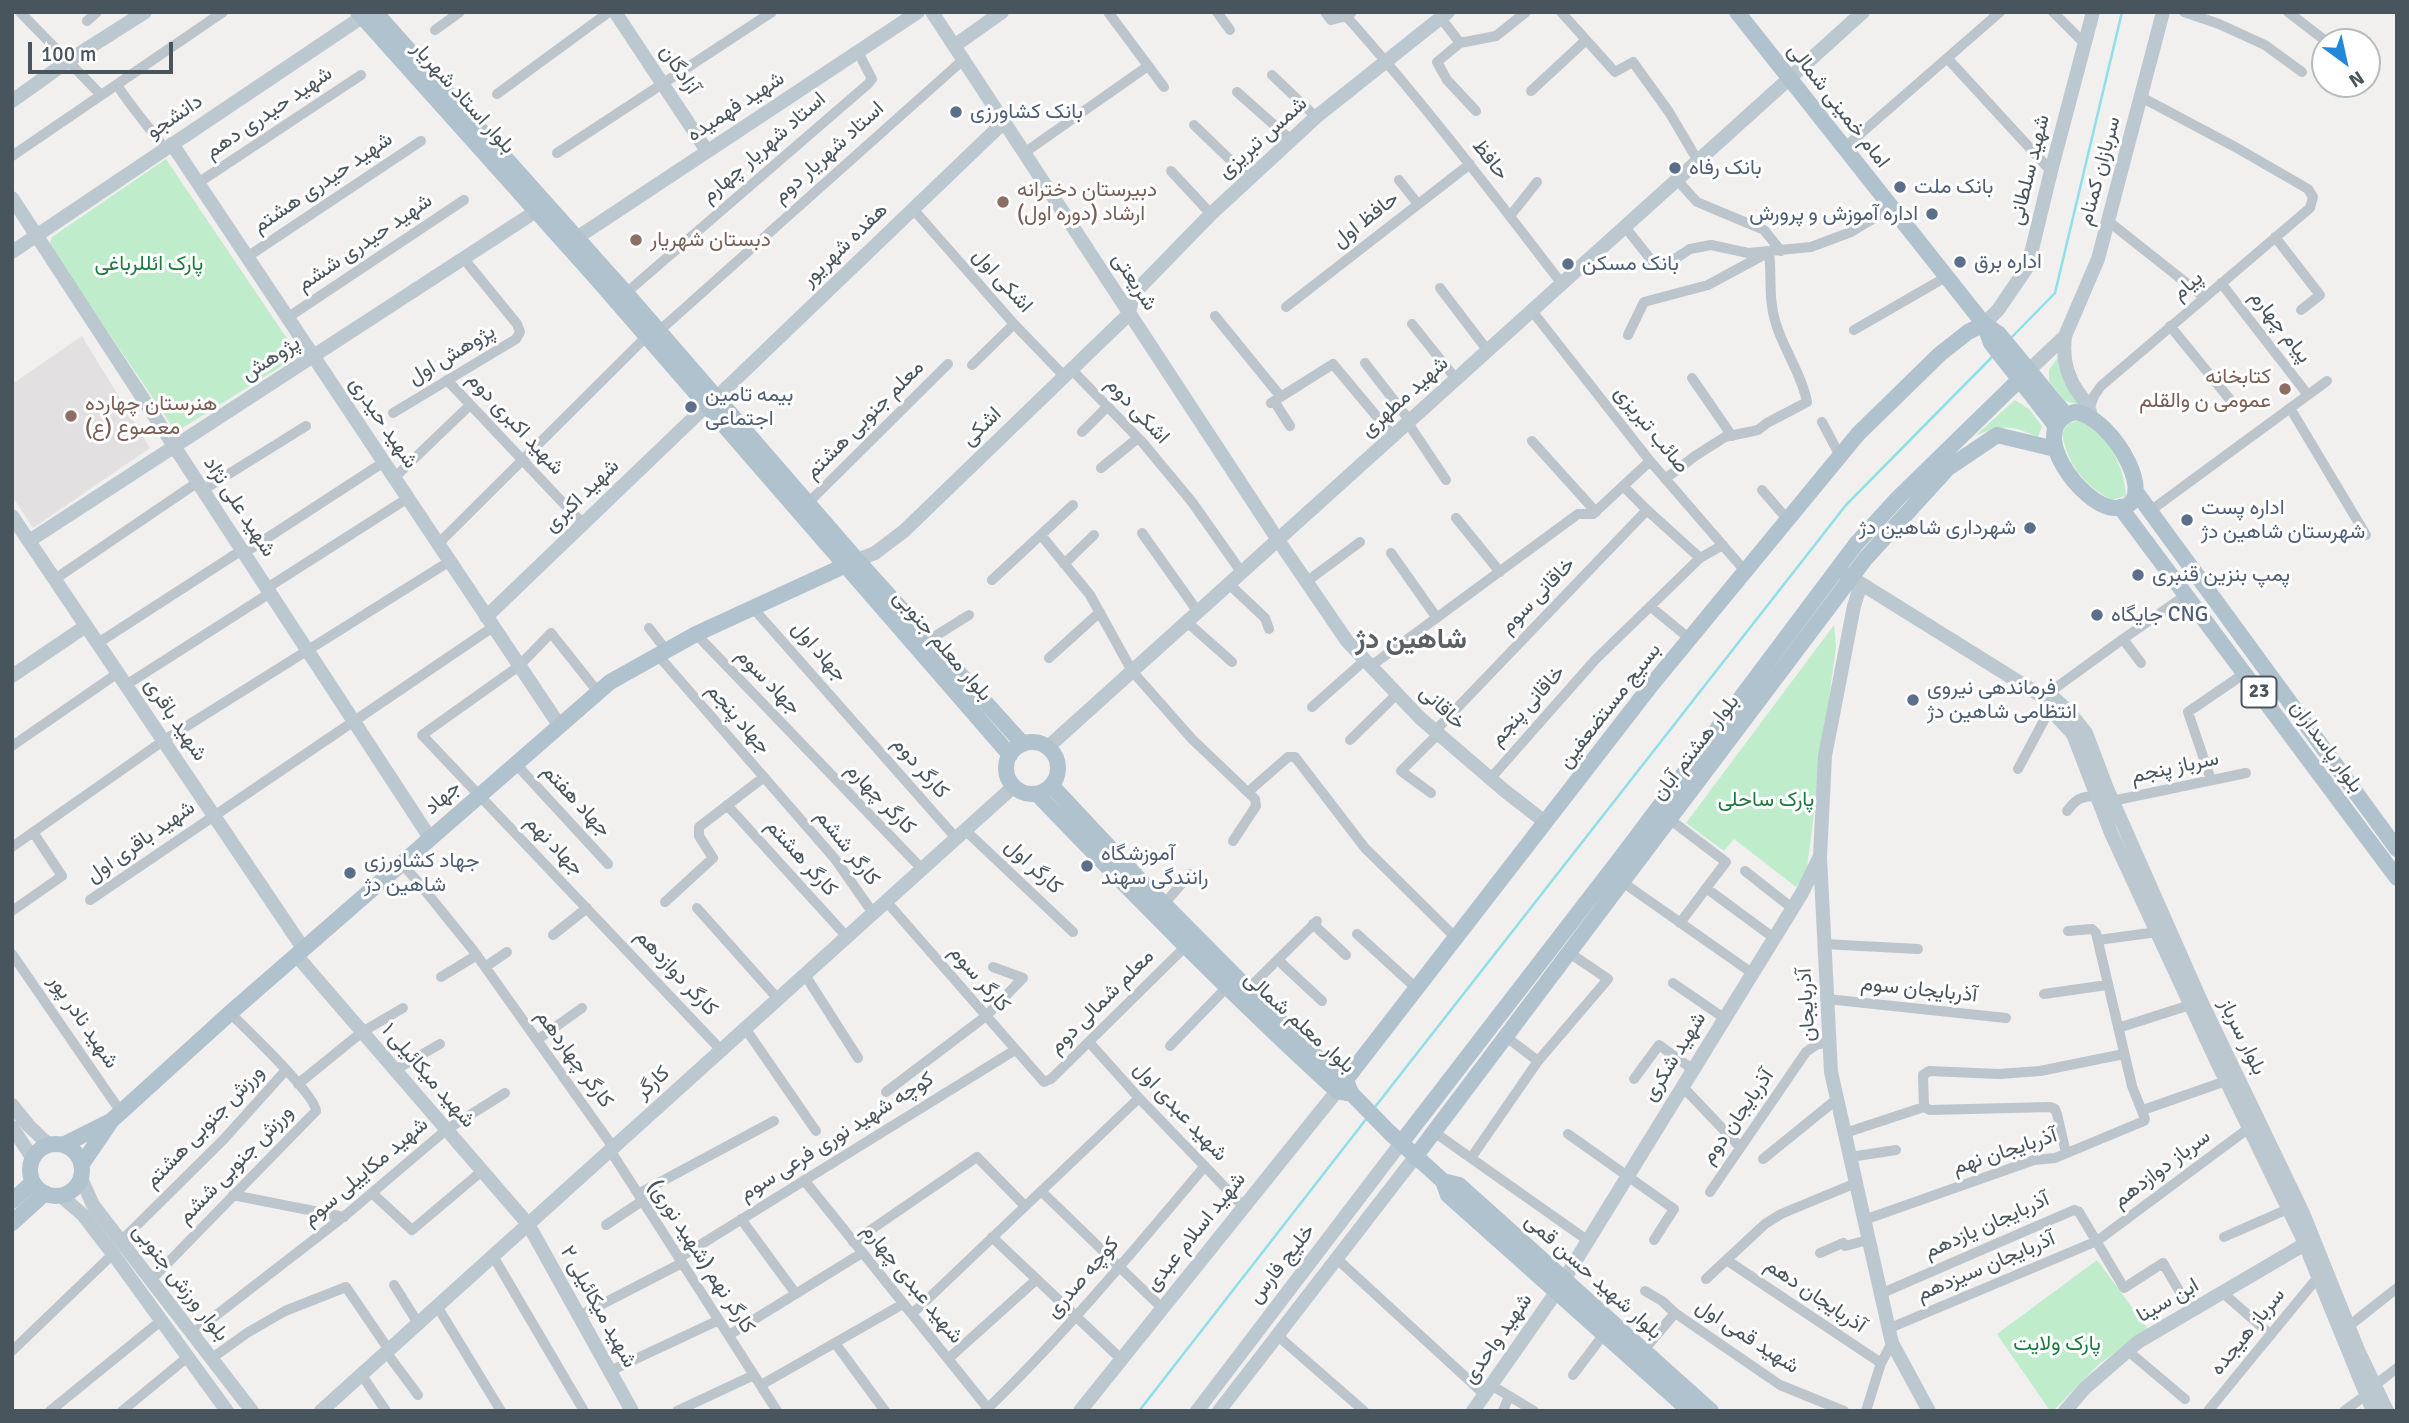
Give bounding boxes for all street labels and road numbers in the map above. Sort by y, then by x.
street label: بلوار استاد شهریار [406,36,520,160]
street label: امام خمینی شمالی [1781,39,1895,173]
street label: آزادگان [653,40,705,100]
street label: شهید حیدری دهم [201,61,337,165]
street label: شهید فهمیده [683,66,789,148]
street label: استاد شهریار چهارم [697,87,831,209]
street label: دانشجو [142,89,208,145]
street label: شمس تبریزی [1213,91,1313,185]
street label: استاد شهریار دوم [768,97,890,209]
street label: شهید سلطانی [2004,112,2056,228]
street label: سربازان کمنام [2073,114,2127,228]
street label: شهید حیدری هشتم [248,127,398,239]
street label: حافظ [1466,134,1514,186]
street label: حافظ اول [1328,186,1404,254]
street label: شهید حیدری ششم [293,189,437,297]
street label: هفده شهریور [797,198,893,292]
street label: اشکی اول [967,244,1037,318]
street label: شریعتی [1106,248,1162,316]
street label: پیام [2167,266,2209,306]
street label: پیام چهارم [2244,286,2316,368]
street label: پژوهش اول [404,319,500,391]
street label: پژوهش [237,331,305,387]
street label: شهید مطهری [1356,351,1454,443]
street label: معلم جنوبی هشتم [800,355,930,485]
street label: شهید اکبری دوم [461,367,569,481]
street label: شهید حیدری [343,372,423,474]
street label: اشکی دوم [1100,372,1174,450]
street label: صائب تبریزی [1608,381,1694,479]
street label: اشکی [957,402,1007,452]
street label: شهید علی نژاد [197,452,281,562]
street label: شهید اکبری [539,454,625,538]
street label: خاقانی سوم [1495,552,1581,640]
street label: بلوار معلم جنوبی [887,585,997,707]
street label: جهاد اول [786,616,852,688]
street label: بسیج مستضعفین [1553,638,1667,774]
street label: جهاد سوم [730,643,806,721]
street label: خاقانی پنجم [1485,660,1571,752]
street label: شهید باقری [138,674,212,766]
road number: 23 [2242,677,2276,708]
street label: جهاد پنجم [700,678,776,760]
street label: خاقانی [1414,680,1470,736]
street label: بلوار هشتم آبان [1647,690,1745,806]
street label: بلوار پاسداران [2284,696,2368,798]
street label: کارگر دوم [886,732,954,804]
street label: سرباز پنجم [2129,746,2221,790]
street label: کارگر چهارم [840,758,920,840]
street label: جهاد هفتم [536,759,616,843]
street label: جهاد [420,775,466,821]
street label: شهید باقری اول [82,795,200,889]
street label: کارگر ششم [809,805,885,891]
street label: جهاد نهم [519,810,589,882]
street label: کارگر هشتم [760,814,842,902]
street label: کارگر اول [999,834,1067,900]
street label: کارگر دوازدهم [629,924,723,1022]
street label: کارگر سوم [943,940,1015,1018]
street label: معلم شمالی دوم [1044,944,1160,1060]
street label: بلوار معلم شمالی [1238,967,1360,1079]
street label: آذربایجان [1792,967,1822,1043]
street label: شهید نادر پور [42,970,124,1074]
street label: آذربایجان سوم [1860,971,1978,1009]
street label: بلوار سرباز [2213,995,2271,1079]
street label: کارگر چهاردهم [530,1005,618,1113]
street label: شهید شکری [1638,1008,1712,1106]
street label: شهید میکائیلی ۱ [376,1018,480,1134]
street label: شهید عبدی اول [1128,1057,1232,1167]
street label: ورزش جنوبی هشتم [140,1060,270,1194]
street label: کارگر [631,1061,675,1105]
street label: آذربایجان دوم [1696,1065,1780,1169]
street label: کوچه شهید نوری فرعی سوم [735,1067,939,1207]
street label: ورزش جنوبی ششم [173,1100,299,1230]
street label: شهید مکاییلی سوم [298,1112,434,1232]
street label: آذربایجان نهم [1950,1123,2060,1181]
street label: سرباز دوازدهم [2108,1124,2216,1214]
street label: شهید اسلام عبدی [1140,1167,1252,1297]
street label: کارگر نهم (شهید نوری) [642,1175,760,1339]
street label: آذربایجان یازدهم [1921,1187,2053,1265]
street label: بلوار شهید حسن قمی [1519,1209,1667,1345]
street label: بلوار ورزش جنوبی [126,1219,234,1347]
street label: شهید عبدی چهارم [856,1219,968,1349]
street label: خلیج فارس [1243,1219,1321,1309]
street label: آذربایجان سیزدهم [1913,1227,2059,1307]
street label: کوچه صدری [1041,1232,1125,1324]
street label: شهید میکائیلی ۲ [554,1242,642,1372]
street label: آذربایجان دهم [1760,1253,1870,1339]
street label: ابن سینا [2132,1273,2204,1329]
street label: سرباز هیجده [2205,1283,2291,1381]
street label: شهید واحدی [1458,1289,1538,1389]
street label: شهید قمی اول [1691,1294,1803,1380]

